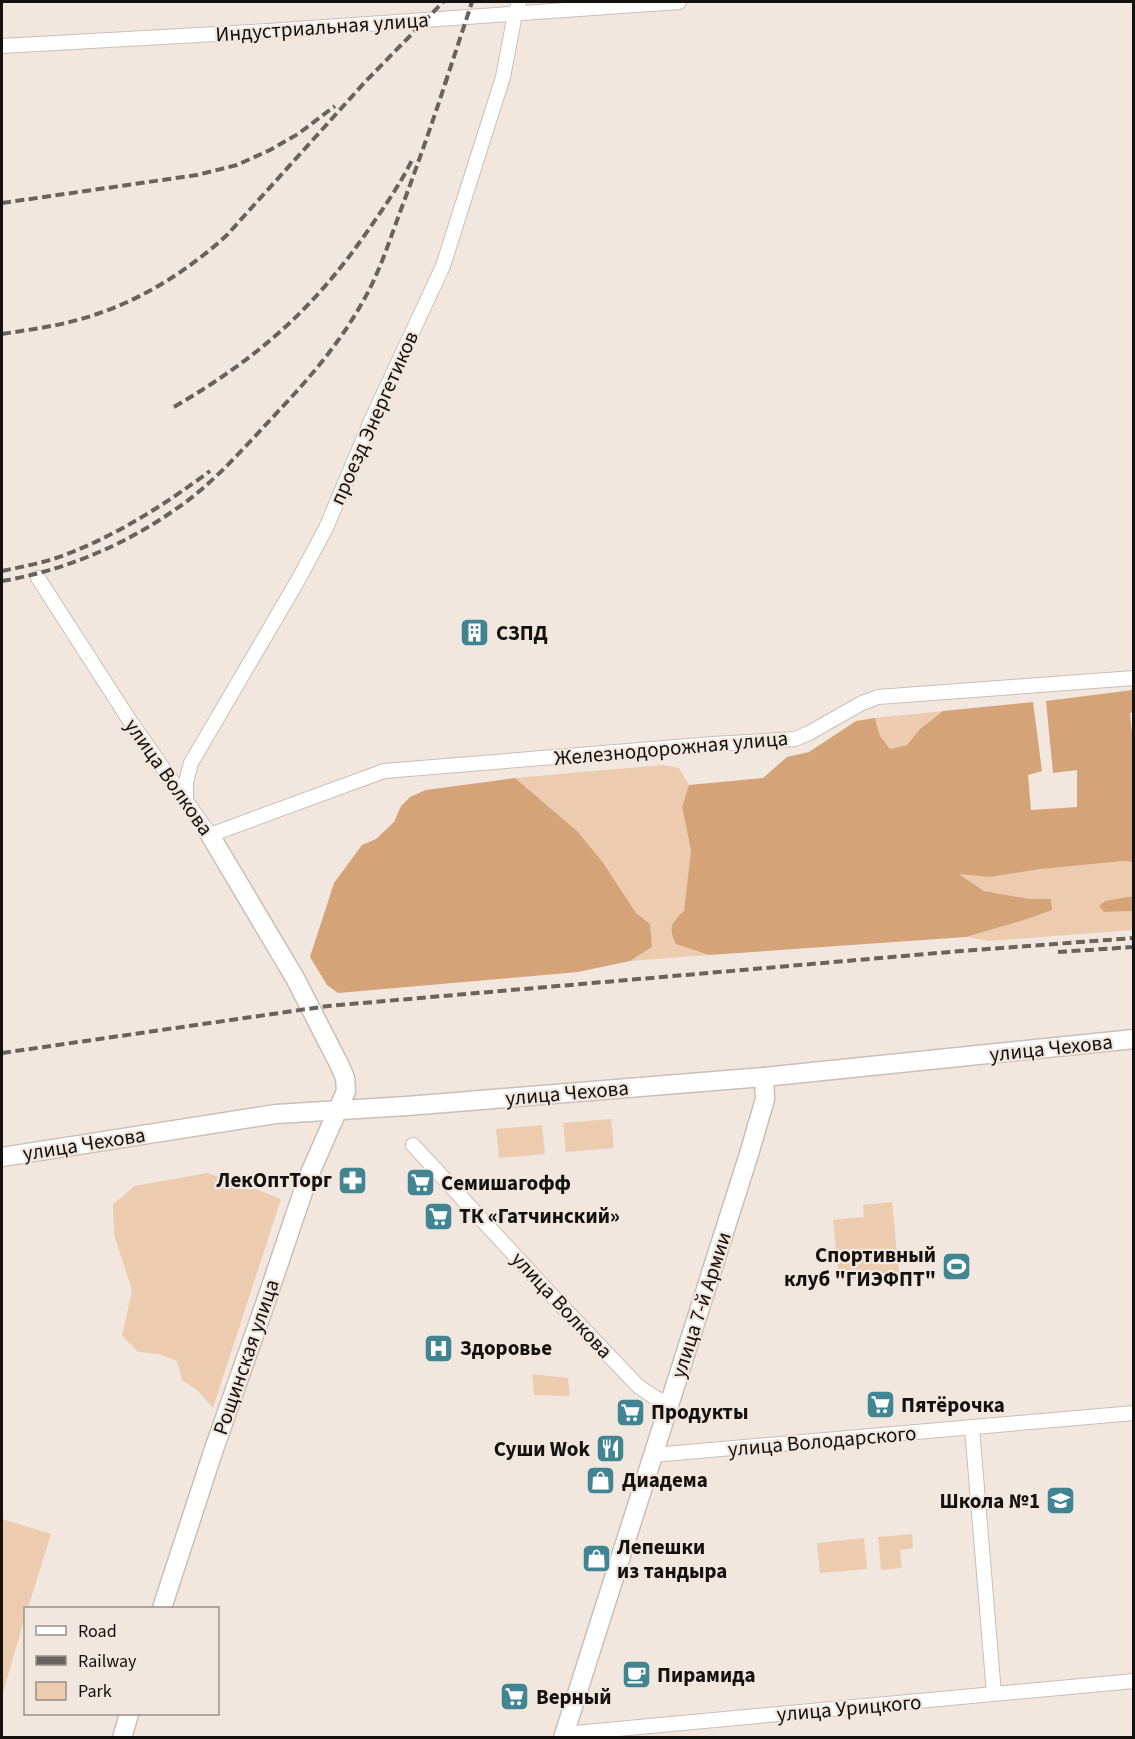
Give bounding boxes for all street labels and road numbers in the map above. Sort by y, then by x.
street label: Индустриальная улица [214,5,430,49]
street label: проезд Энергетиков [322,326,426,510]
street label: улица Волкова [117,712,221,842]
street label: Железнодорожная улица [553,723,789,773]
street label: улица Чехова [988,1027,1114,1069]
street label: улица Чехова [504,1073,630,1113]
street label: улица Чехова [21,1120,147,1168]
street label: улица 7-й Армии [663,1228,739,1382]
street label: улица Волкова [504,1245,620,1365]
street label: Рощинская улица [205,1275,287,1439]
street label: улица Володарского [726,1418,918,1464]
street label: улица Урицкого [775,1687,923,1729]

